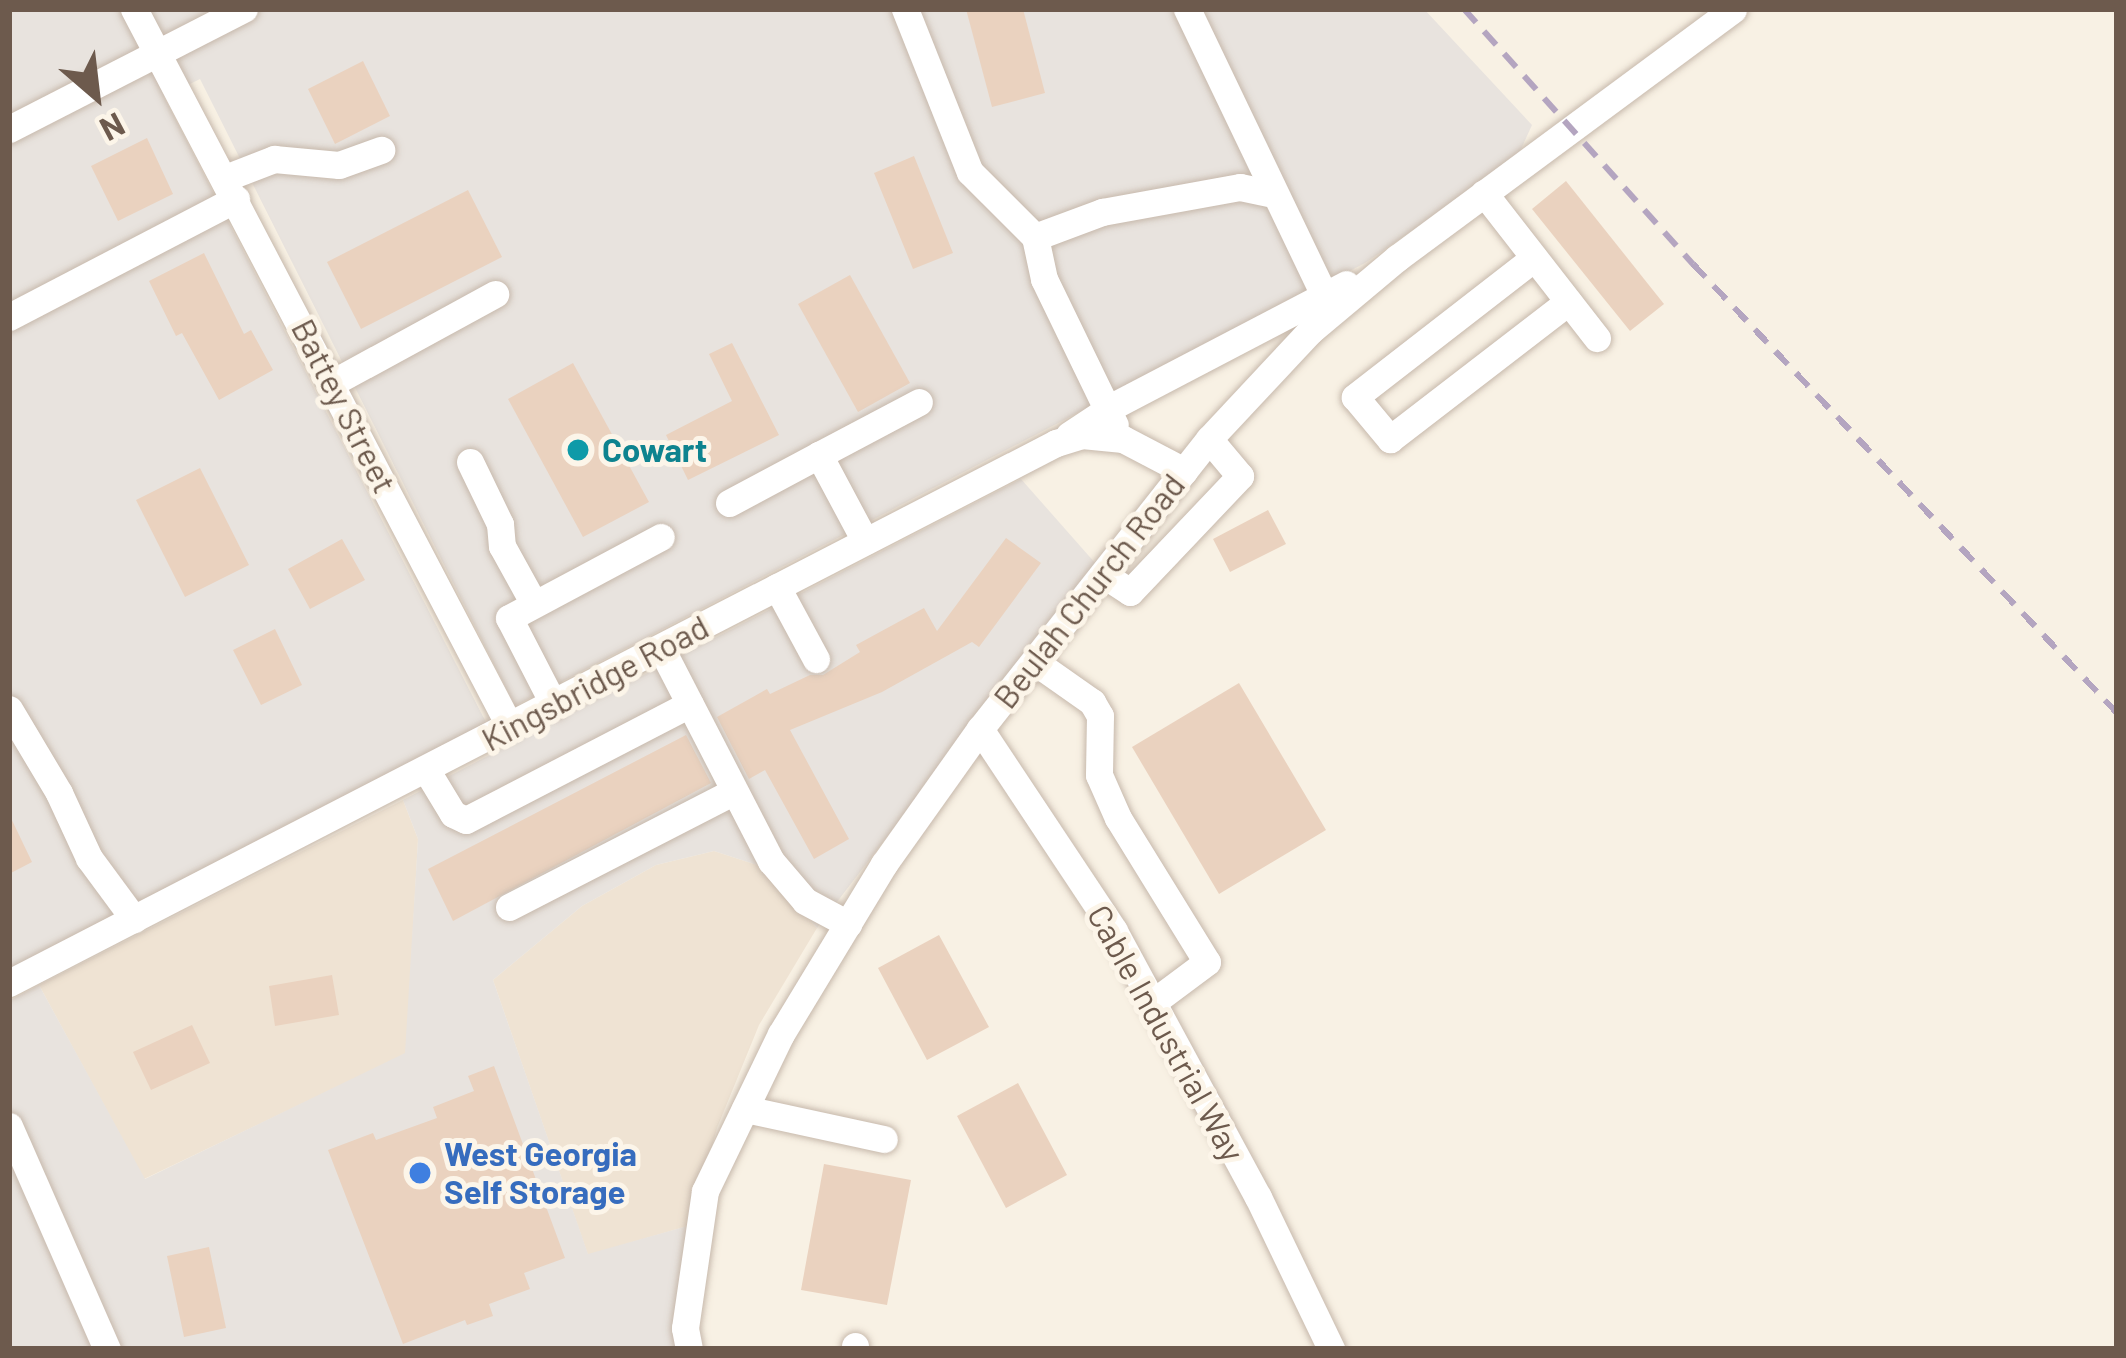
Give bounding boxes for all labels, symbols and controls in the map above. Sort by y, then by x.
north arrow [36,36,156,156]
text: N [94,105,132,151]
street label: Battey Street [283,312,405,500]
place label: Cowart [602,430,707,470]
marker: Cowart [565,437,591,463]
street label: Beulah Church Road [985,466,1193,716]
street label: Kingsbridge Road [475,607,715,759]
street label: Cable Industrial Way [1079,898,1253,1168]
place label: West Georgia Self Storage [444,1134,637,1212]
marker: West Georgia Self Storage [407,1160,433,1186]

